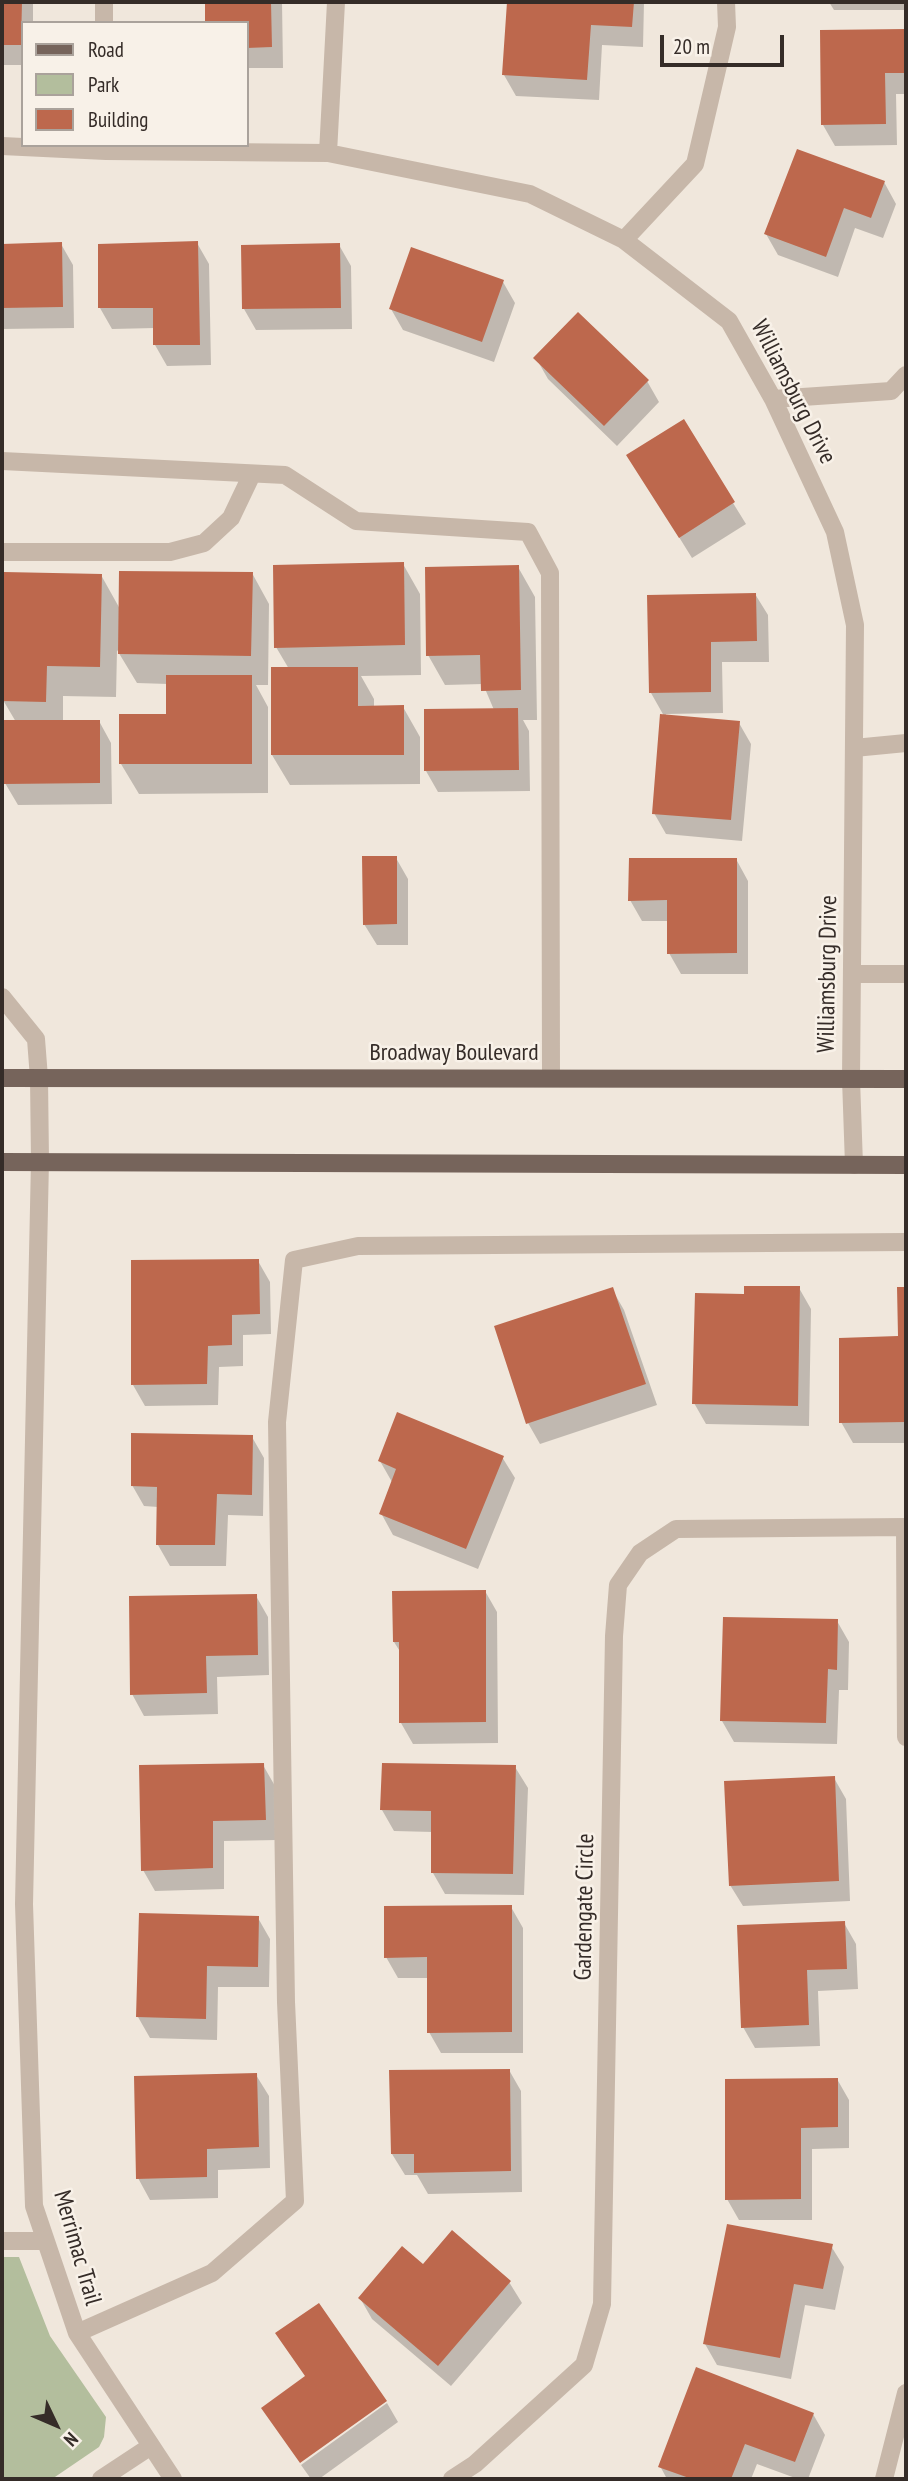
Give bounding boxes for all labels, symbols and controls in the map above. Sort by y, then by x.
legend [21,21,248,147]
scale bar [663,21,787,65]
text: 20 m [673,33,710,60]
text: Road [88,36,124,63]
text: Park [88,71,119,98]
text: Building [88,106,148,133]
street label: Williamsburg Drive [744,315,842,469]
street label: Williamsburg Drive [812,895,844,1053]
street label: Broadway Boulevard [369,1039,539,1067]
street label: Gardengate Circle [569,1833,601,1981]
street label: Merrimac Trail [47,2187,107,2309]
north arrow [21,2390,91,2460]
text: N [59,2428,83,2452]

